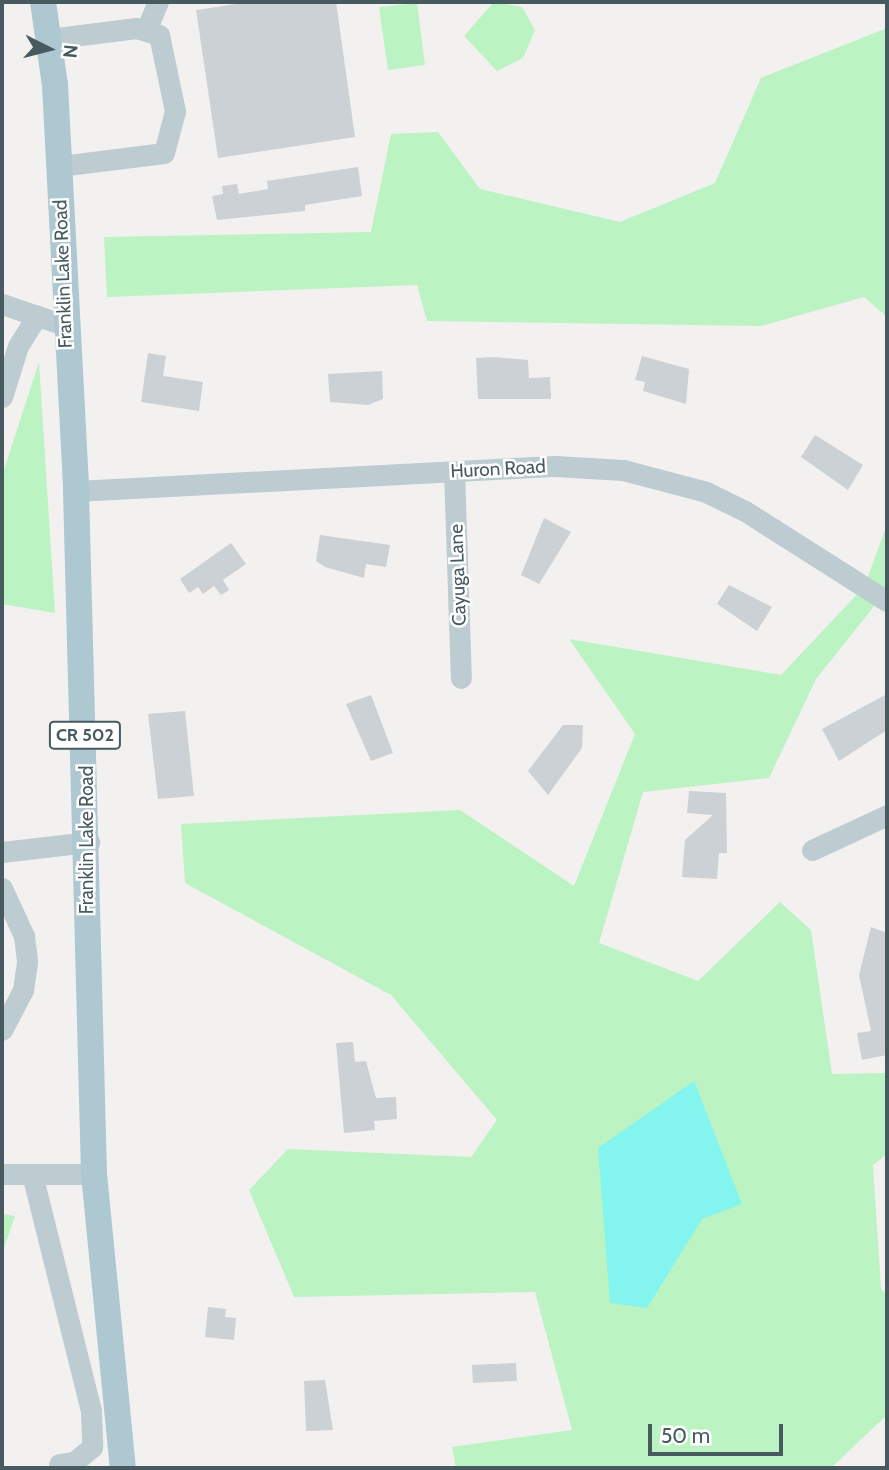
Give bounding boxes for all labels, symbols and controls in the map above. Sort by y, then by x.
north arrow [14,14,84,84]
text: N [58,43,83,59]
street label: Franklin Lake Road [49,199,77,349]
street label: Huron Road [450,455,546,483]
street label: Cayuga Lane [445,524,471,626]
road number: CR 502 [48,720,122,750]
street label: Franklin Lake Road [76,766,98,914]
scale bar [651,1410,786,1454]
text: 50 m [661,1423,710,1448]

